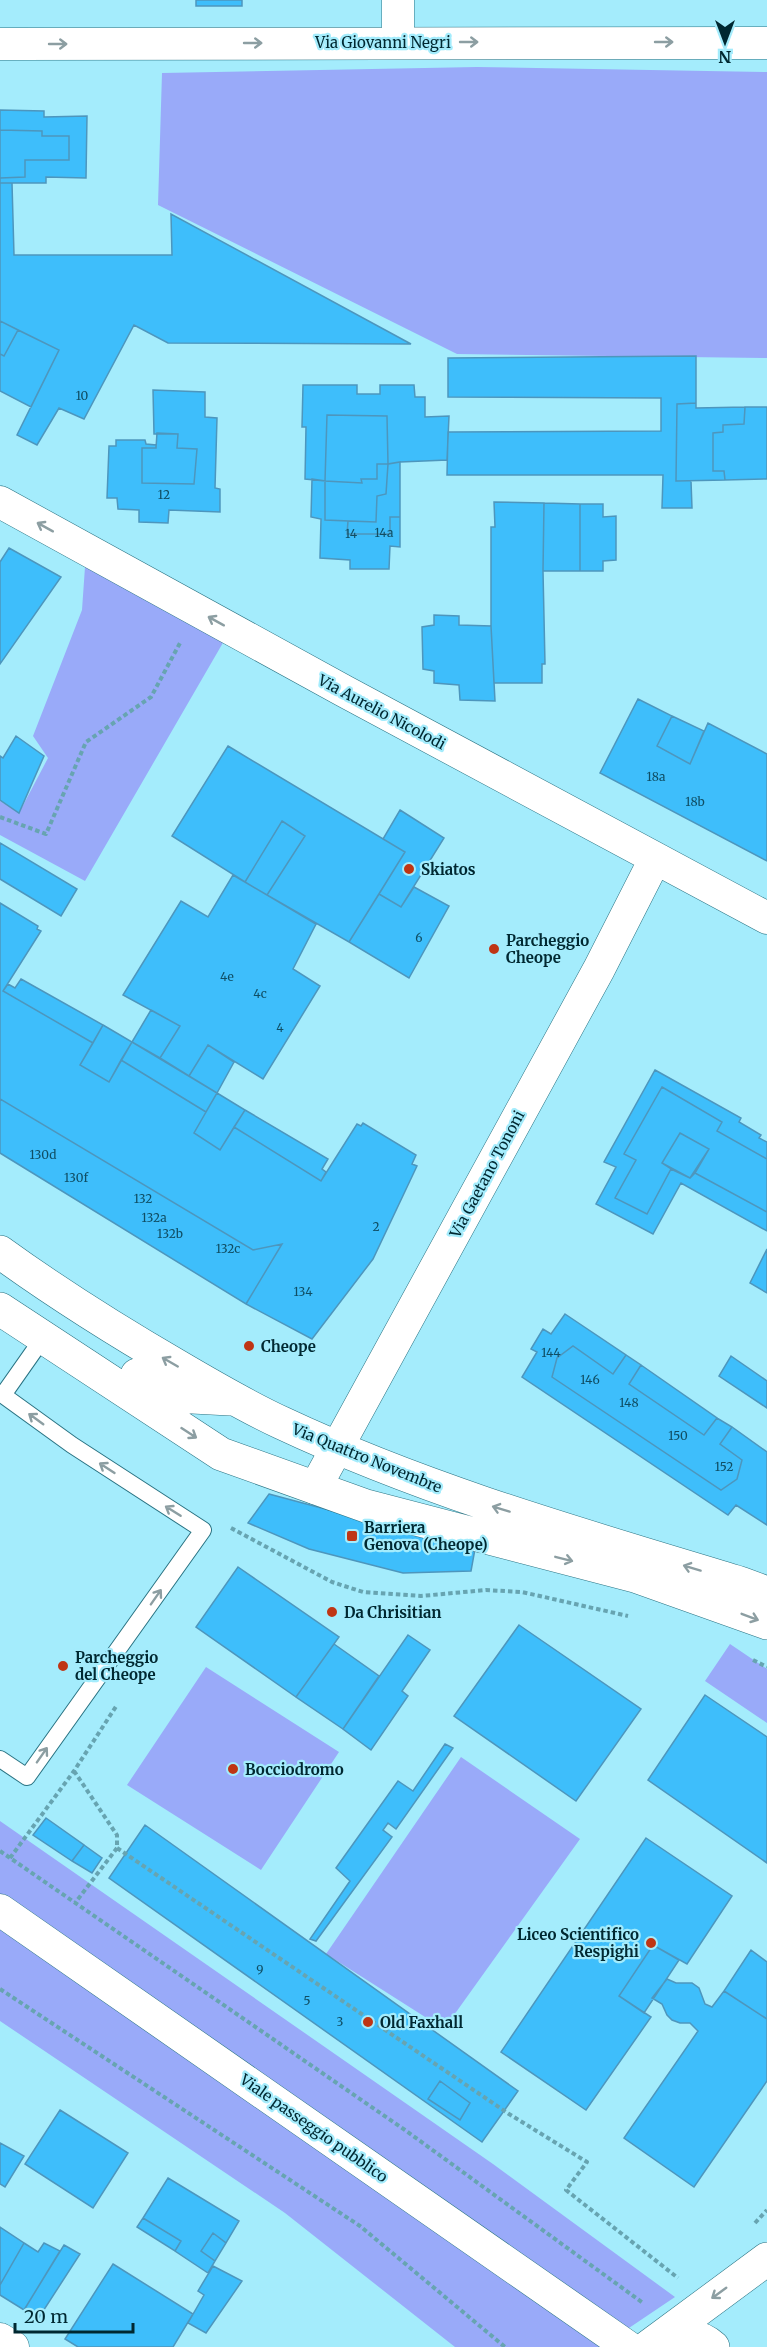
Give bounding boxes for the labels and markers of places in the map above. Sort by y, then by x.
place label: Skiatos [421,860,476,879]
marker: Skiatos [402,862,416,876]
place label: Parcheggio Cheope [506,931,589,967]
marker: Parcheggio Cheope [487,942,501,956]
place label: Cheope [261,1337,316,1356]
marker: Cheope [242,1339,256,1353]
place label: Barriera Genova (Cheope) [364,1518,488,1554]
marker: Barriera Genova (Cheope) [345,1529,359,1543]
place label: Da Chrisitian [344,1603,441,1622]
marker: Da Chrisitian [325,1605,339,1619]
place label: Parcheggio del Cheope [75,1648,158,1684]
marker: Parcheggio del Cheope [56,1659,70,1673]
place label: Bocciodromo [245,1760,344,1779]
marker: Bocciodromo [226,1762,240,1776]
place label: Liceo Scientifico Respighi [517,1925,639,1961]
marker: Liceo Scientifico Respighi [644,1936,658,1950]
place label: Old Faxhall [380,2013,463,2032]
marker: Old Faxhall [361,2015,375,2029]

